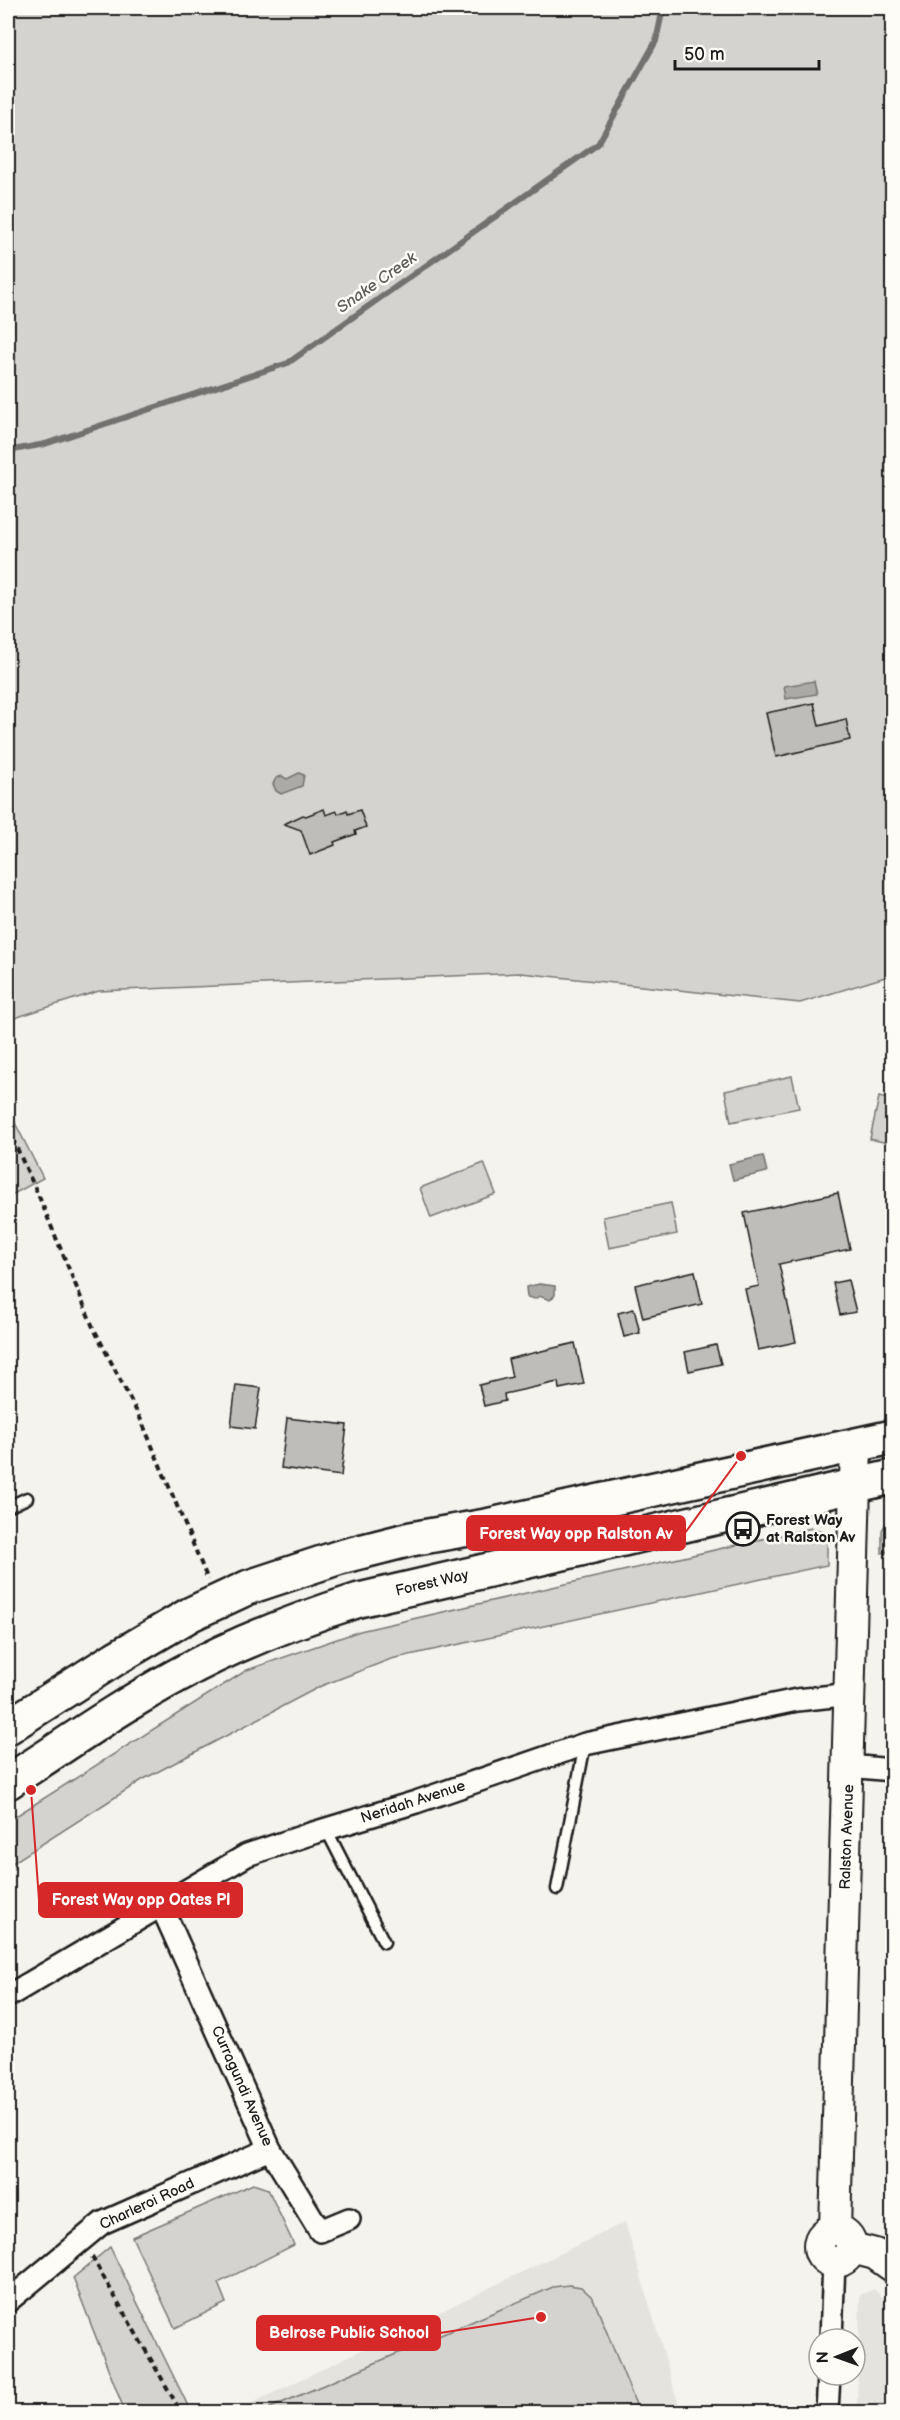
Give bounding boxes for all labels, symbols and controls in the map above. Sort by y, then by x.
scale bar [675,33,819,71]
text: 50 m [684,44,725,65]
water label: Snake Creek [333,248,421,317]
bus stop icon: Forest Way at Ralston Av [725,1511,761,1547]
place label: Forest Way at Ralston Av [766,1511,856,1547]
callout: Forest Way opp Ralston Av [467,1516,685,1550]
text: Forest Way opp Ralston Av [479,1525,673,1544]
street label: Forest Way [394,1565,471,1601]
street label: Neridah Avenue [358,1776,468,1828]
street label: Ralston Avenue [836,1784,858,1890]
callout: Forest Way opp Oates Pl [39,1883,242,1917]
text: Forest Way opp Oates Pl [52,1891,230,1910]
street label: Curragundi Avenue [207,2023,277,2149]
street label: Charleroi Road [97,2174,197,2234]
callout: Belrose Public School [257,2316,440,2350]
text: Belrose Public School [269,2324,429,2343]
north arrow [807,2327,867,2387]
text: N [814,2351,833,2363]

